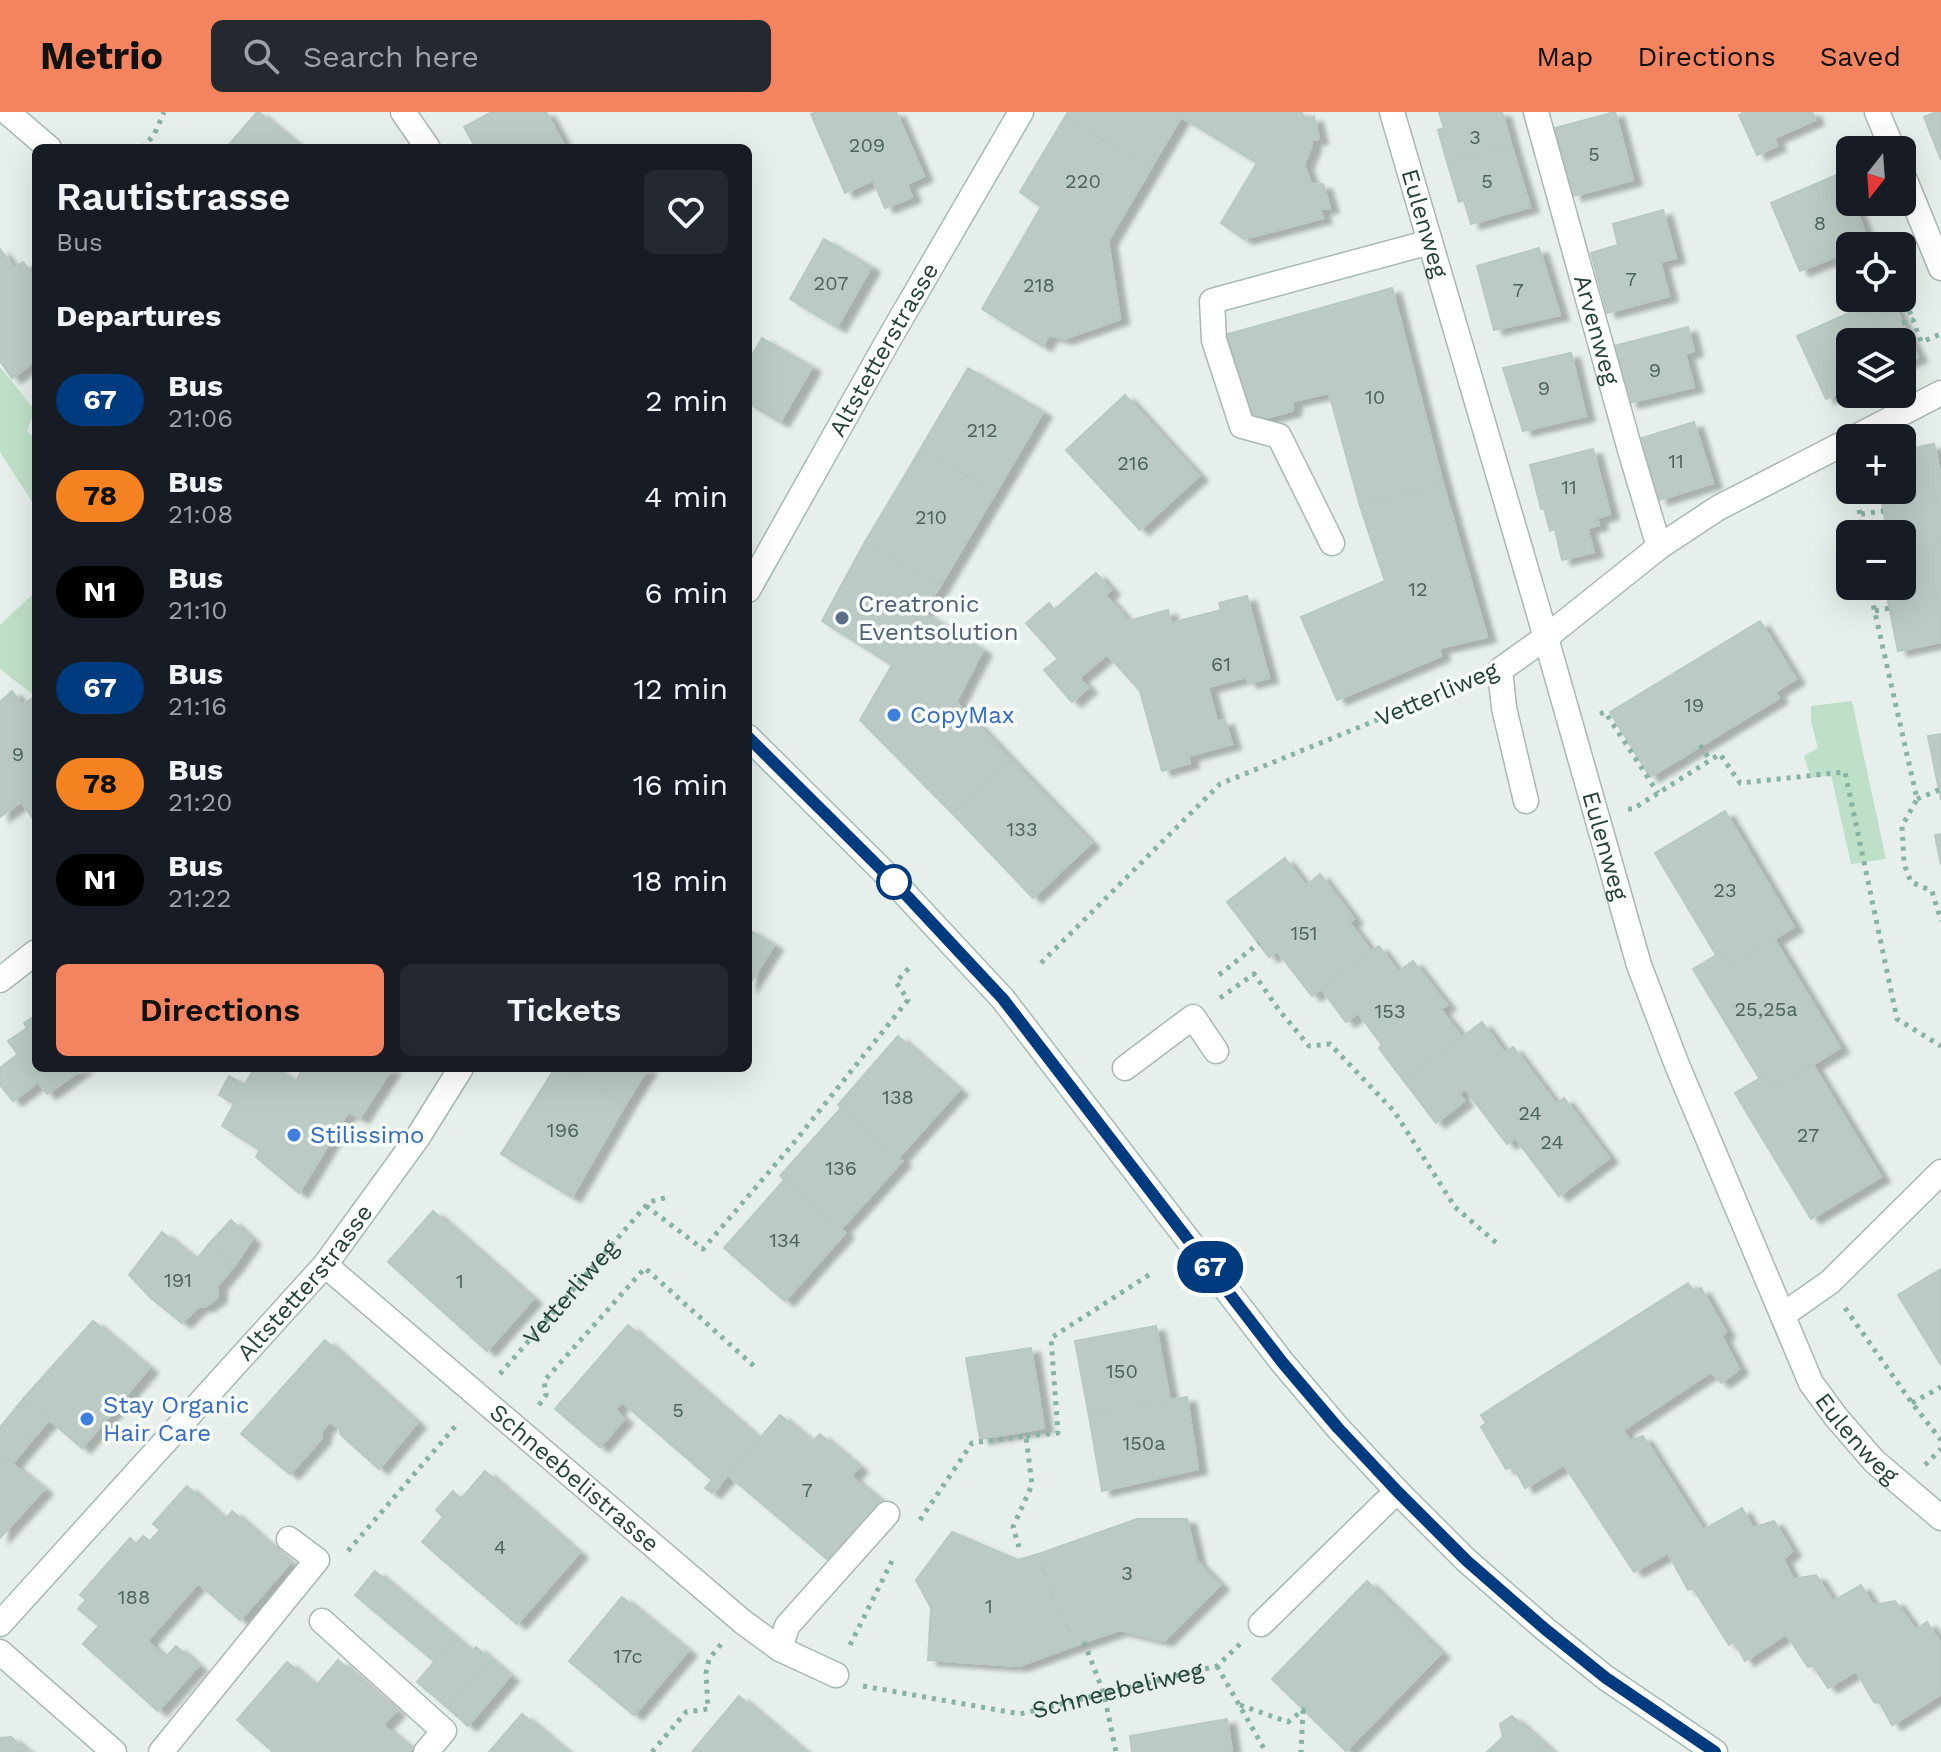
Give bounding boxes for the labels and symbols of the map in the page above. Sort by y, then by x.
house number: 3 [1469,125,1481,149]
house number: 209 [849,133,885,157]
north arrow [1836,136,1916,216]
house number: 5 [1588,142,1600,166]
street label: Eulenweg [1395,166,1454,281]
house number: 220 [1065,169,1101,193]
house number: 5 [1481,169,1493,193]
house number: 8 [1814,211,1826,235]
street label: Altstetterstrasse [823,258,944,442]
house number: 7 [1625,267,1637,291]
house number: 207 [814,271,848,295]
street label: Arvenweg [1568,272,1625,388]
house number: 218 [1023,273,1055,297]
house number: 7 [1512,278,1524,302]
house number: 9 [1649,358,1661,382]
house number: 9 [1538,376,1550,400]
house number: 10 [1365,385,1385,409]
house number: 212 [966,418,998,442]
house number: 11 [1668,449,1684,473]
house number: 216 [1117,451,1149,475]
house number: 11 [1561,475,1577,499]
house number: 210 [915,505,947,529]
house number: 12 [1408,577,1428,601]
place label: Creatronic Eventsolution [858,590,1019,646]
marker: Creatronic Eventsolution [833,609,851,627]
house number: 61 [1211,652,1231,676]
street label: Vetterliweg [1372,656,1503,732]
house number: 19 [1684,693,1704,717]
place label: CopyMax [910,701,1015,729]
marker: CopyMax [885,706,903,724]
house number: 9 [12,742,24,766]
street label: Eulenweg [1576,788,1634,904]
house number: 133 [1006,817,1038,841]
unlabelled marker [877,865,911,899]
house number: 23 [1713,878,1737,902]
house number: 151 [1290,921,1318,945]
house number: 25,25a [1734,997,1798,1021]
house number: 153 [1374,999,1406,1023]
house number: 138 [882,1085,914,1109]
house number: 24 [1518,1101,1542,1125]
house number: 196 [547,1118,579,1142]
place label: Stilissimo [310,1121,425,1149]
house number: 27 [1797,1123,1819,1147]
marker: Stilissimo [285,1126,303,1144]
house number: 24 [1540,1130,1564,1154]
house number: 136 [825,1156,857,1180]
street label: Altstetterstrasse [231,1199,378,1366]
house number: 134 [769,1228,801,1252]
street label: Vetterliweg [517,1234,624,1351]
line badge: 67 [1174,1241,1246,1293]
house number: 191 [164,1268,192,1292]
house number: 1 [456,1269,464,1293]
house number: 150 [1106,1359,1138,1383]
street label: Eulenweg [1809,1388,1904,1490]
place label: Stay Organic Hair Care [103,1391,249,1447]
street label: Schneebelistrasse [484,1398,665,1558]
house number: 5 [672,1398,684,1422]
marker: Stay Organic Hair Care [78,1410,96,1428]
house number: 150a [1122,1431,1166,1455]
house number: 7 [801,1478,813,1502]
house number: 4 [494,1535,506,1559]
house number: 3 [1121,1561,1133,1585]
house number: 188 [118,1585,150,1609]
house number: 1 [985,1594,993,1618]
house number: 17c [613,1644,643,1668]
street label: Schneebeliweg [1029,1656,1206,1725]

